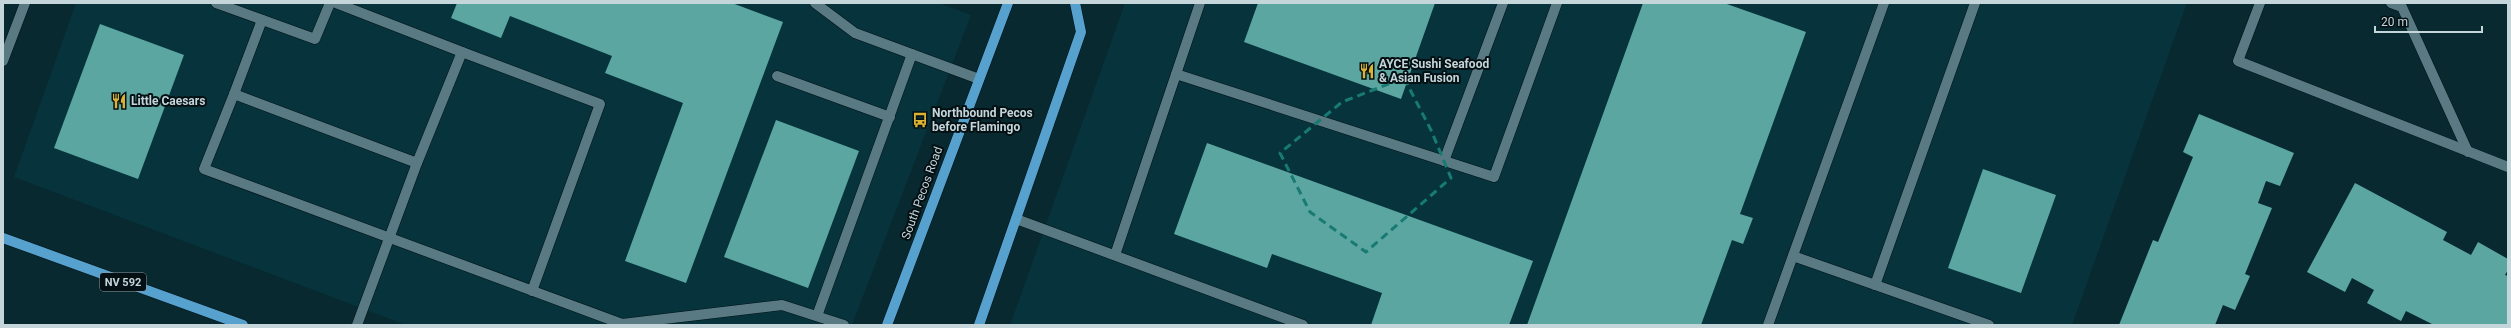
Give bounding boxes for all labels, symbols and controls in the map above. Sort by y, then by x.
scale bar [2375,8,2482,34]
text: 20 m [2381,15,2408,29]
place label: AYCE Sushi Seafood & Asian Fusion [1379,57,1489,85]
restaurant icon: AYCE Sushi Seafood & Asian Fusion [1358,62,1376,80]
restaurant icon: Little Caesars [110,92,128,110]
place label: Little Caesars [131,94,205,108]
place label: Northbound Pecos before Flamingo [932,106,1033,134]
bus stop icon: Northbound Pecos before Flamingo [911,111,929,129]
street label: South Pecos Road [899,145,945,241]
road number: NV 592 [100,273,146,291]

